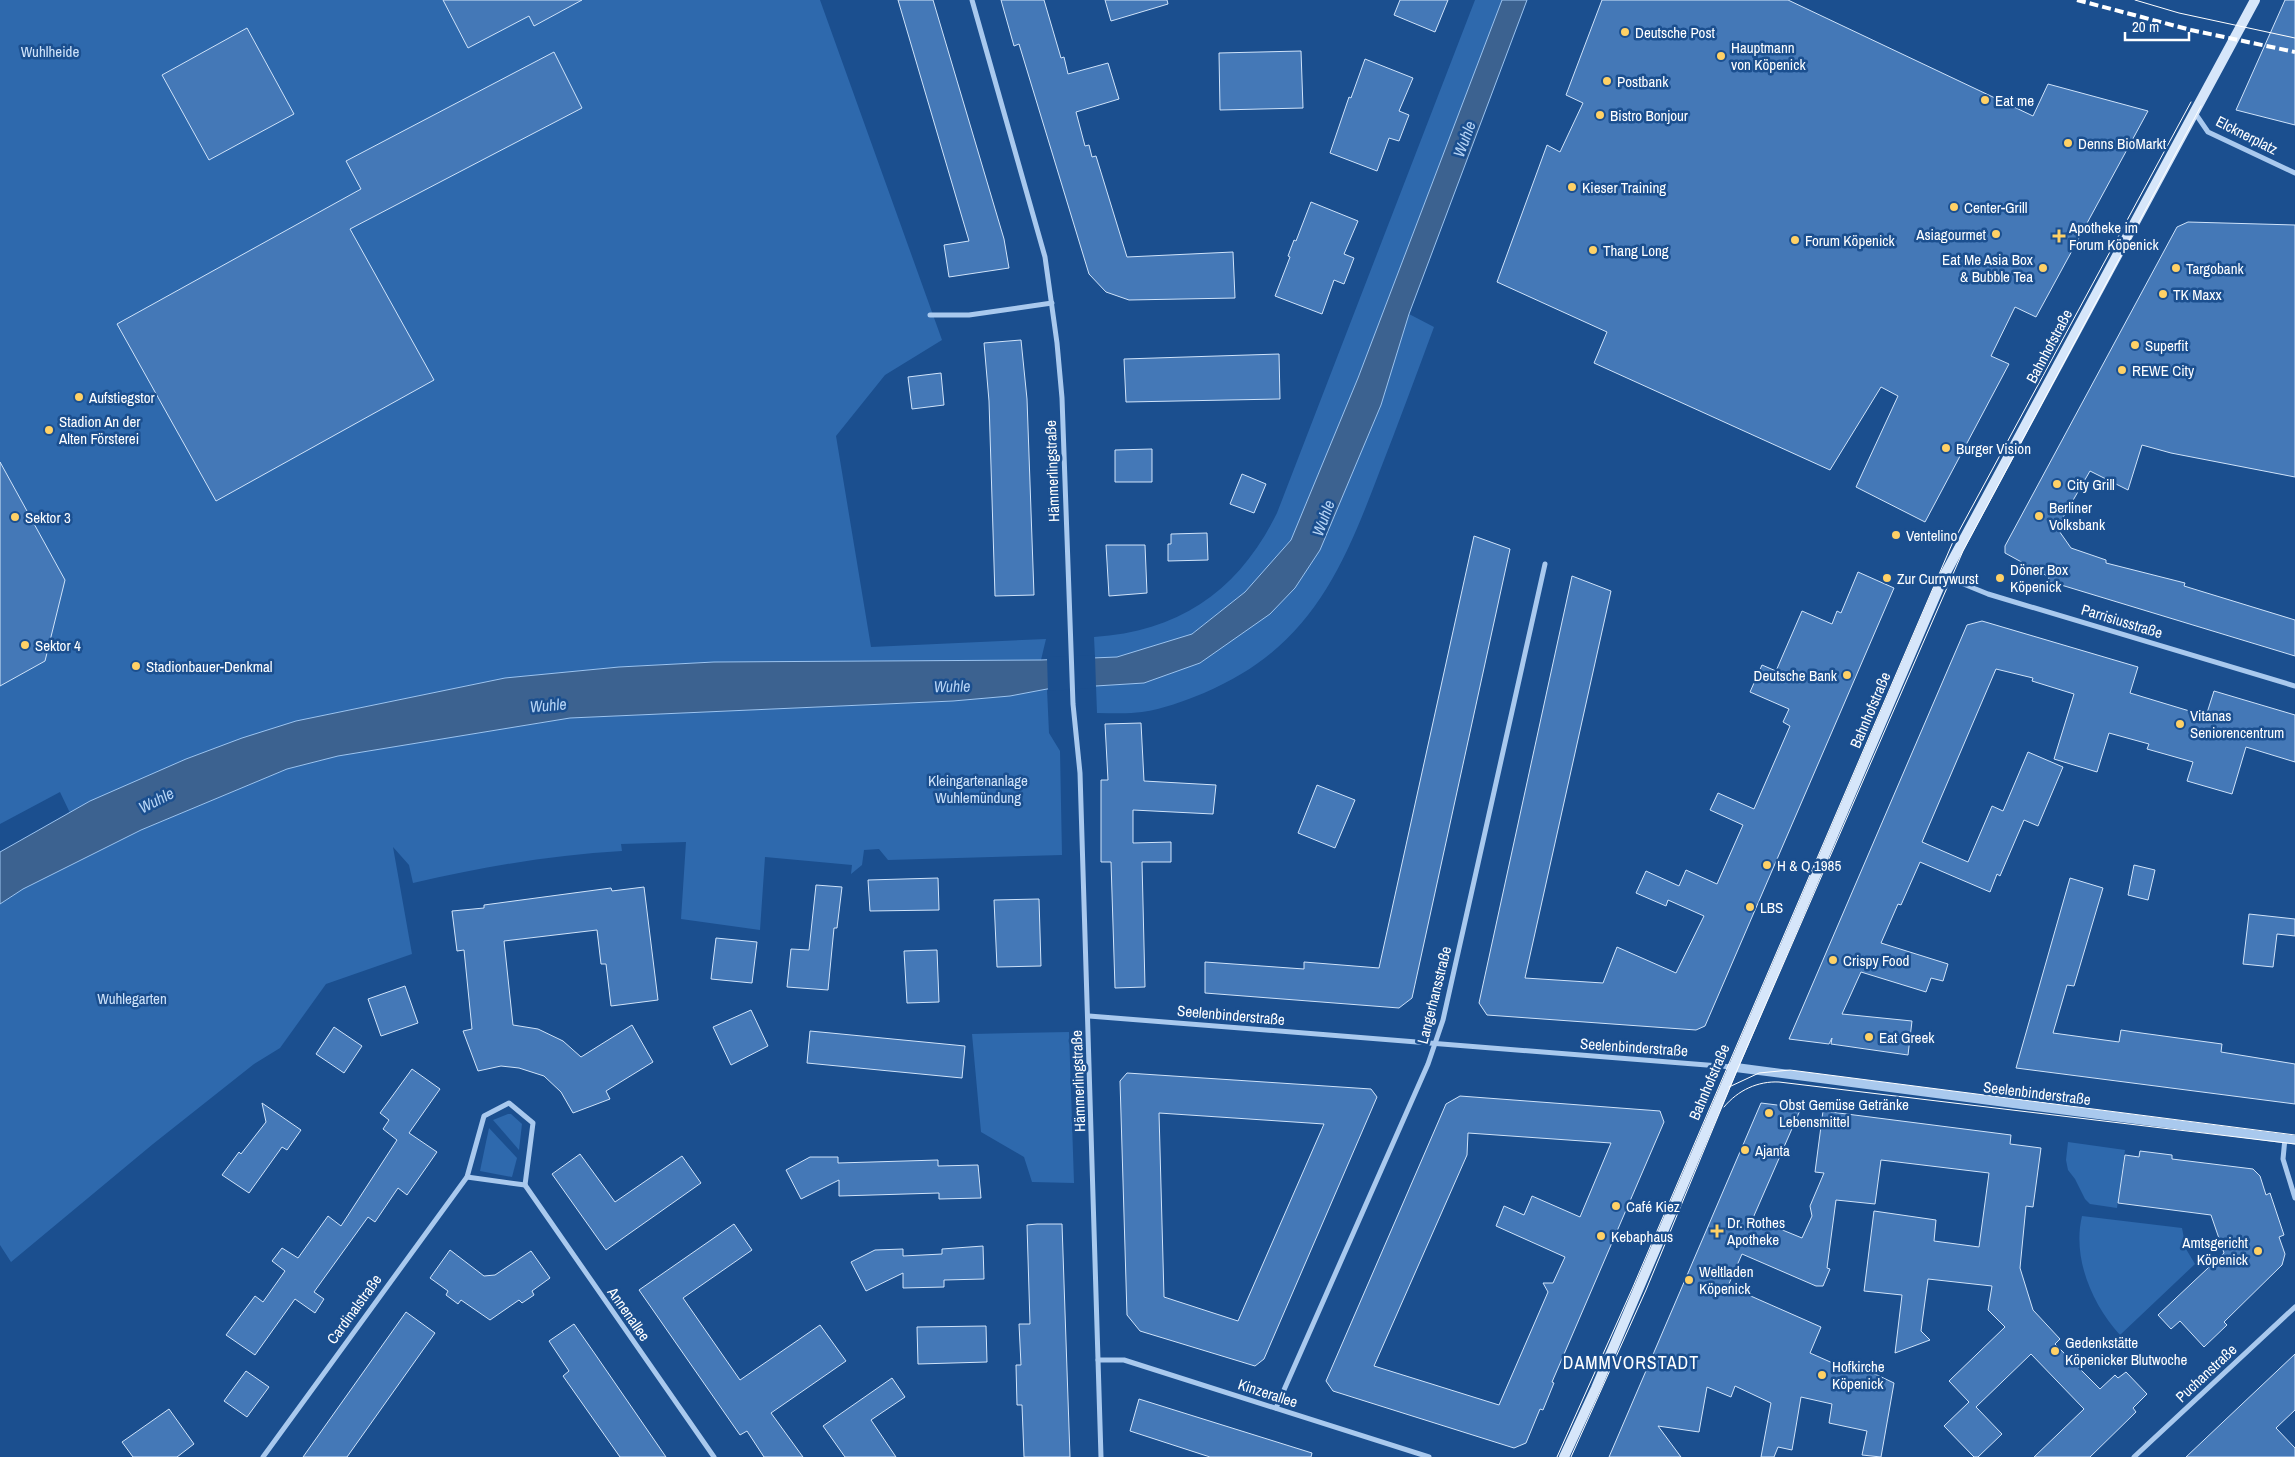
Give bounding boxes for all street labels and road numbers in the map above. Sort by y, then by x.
street label: Elcknerplatz [2212,110,2282,160]
street label: Bahnhofstraße [2021,305,2077,387]
street label: Hämmerlingstraße [1040,420,1064,522]
street label: Parrisiusstraße [2079,599,2165,643]
street label: Bahnhofstraße [1845,669,1895,751]
street label: Langerhansstraße [1412,944,1456,1046]
street label: Seelenbinderstraße [1176,1000,1286,1030]
street label: Hämmerlingstraße [1066,1030,1090,1132]
street label: Seelenbinderstraße [1579,1033,1689,1061]
street label: Bahnhofstraße [1684,1041,1734,1123]
street label: Seelenbinderstraße [1982,1076,2092,1110]
street label: Cardinalstraße [322,1270,386,1348]
street label: Annenallee [602,1282,655,1345]
street label: Puchanstraße [2171,1339,2241,1407]
street label: Kinzerallee [1235,1374,1301,1413]

